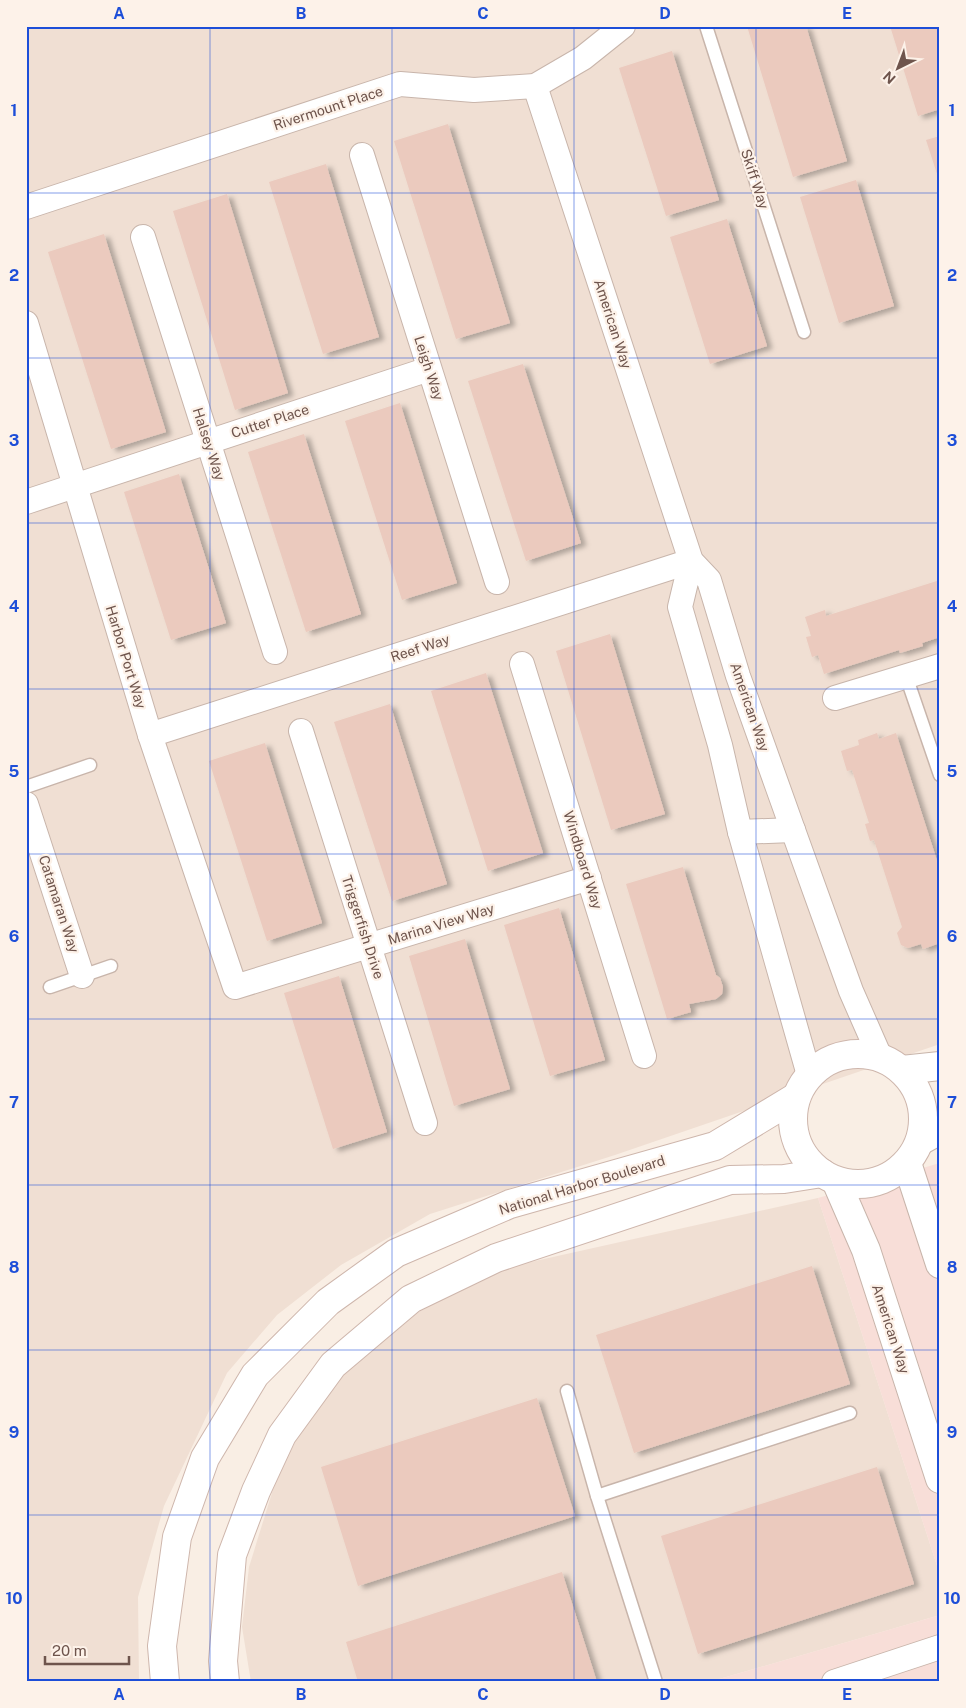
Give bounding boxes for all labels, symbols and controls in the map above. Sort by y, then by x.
text: A [113,4,125,23]
text: B [296,4,307,23]
text: C [477,4,489,23]
text: D [659,4,671,23]
text: E [842,4,852,23]
north arrow [874,42,924,92]
text: N [880,68,899,87]
street label: Rivermount Place [271,83,385,133]
text: 1 [11,101,17,120]
text: 1 [949,101,955,120]
street label: Skiff Way [738,147,772,212]
text: 2 [9,266,19,285]
text: 2 [947,266,957,285]
street label: American Way [591,277,635,371]
street label: Leigh Way [411,334,447,403]
street label: Cutter Place [229,401,311,441]
street label: Halsey Way [190,406,228,483]
text: 3 [9,431,19,450]
text: 3 [947,431,957,450]
text: 4 [9,597,20,616]
text: 4 [947,597,958,616]
street label: Harbor Port Way [103,603,149,711]
street label: Reef Way [388,631,452,665]
street label: American Way [727,660,773,754]
text: 5 [9,762,20,781]
text: 5 [947,762,958,781]
street label: Windboard Way [560,809,606,912]
street label: Catamaran Way [36,853,82,955]
street label: Triggerfish Drive [339,873,387,981]
street label: Marina View Way [386,900,497,948]
text: 6 [9,927,19,946]
text: 6 [947,927,957,946]
text: 7 [9,1093,19,1112]
text: 7 [947,1093,957,1112]
street label: National Harbor Boulevard [497,1152,667,1218]
text: 8 [9,1258,20,1277]
text: 8 [947,1258,958,1277]
street label: American Way [869,1282,913,1376]
text: 9 [9,1423,19,1442]
text: 9 [947,1423,957,1442]
text: 10 [5,1589,23,1608]
text: 10 [943,1589,961,1608]
scale bar [45,1633,129,1665]
text: 20 m [52,1642,87,1659]
text: A [113,1685,125,1704]
text: B [296,1685,307,1704]
text: C [477,1685,489,1704]
text: D [659,1685,671,1704]
text: E [842,1685,852,1704]

